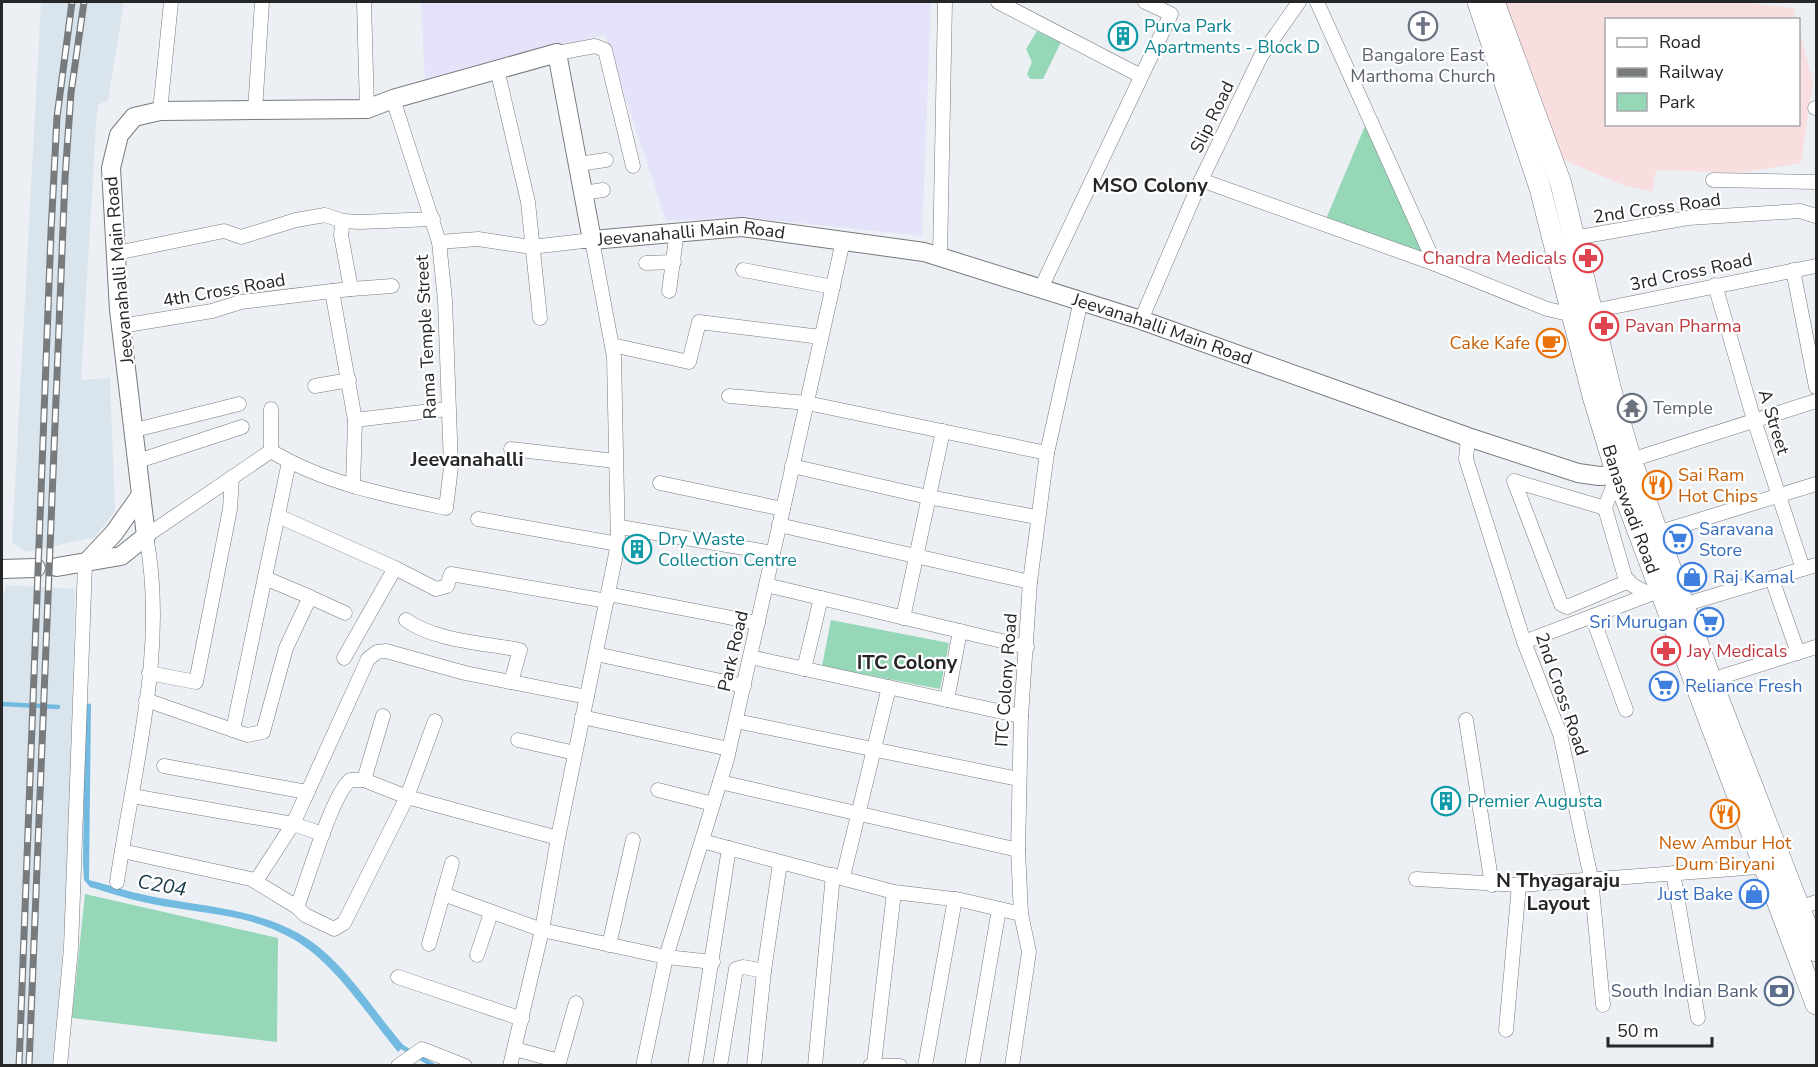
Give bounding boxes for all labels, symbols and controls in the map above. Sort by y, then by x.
church icon: Bangalore East Marthoma Church [1407,10,1439,42]
place label: Purva Park Apartments - Block D [1144,14,1320,59]
legend [1605,18,1800,126]
building icon: Purva Park Apartments - Block D [1107,20,1139,52]
text: Road [1659,30,1701,54]
place label: Bangalore East Marthoma Church [1350,43,1496,88]
text: Railway [1659,60,1724,84]
street label: Slip Road [1184,77,1240,157]
text: Park [1659,90,1696,114]
district label: MSO Colony [1092,172,1208,199]
street label: Jeevanahalli Main Road [99,175,139,366]
street label: 2nd Cross Road [1592,187,1722,229]
street label: Jeevanahalli Main Road [595,215,787,252]
pharmacy icon: Chandra Medicals [1572,242,1604,274]
place label: Chandra Medicals [1423,246,1567,270]
street label: 3rd Cross Road [1628,247,1754,297]
street label: Rama Temple Street [410,253,442,420]
street label: 4th Cross Road [161,267,287,313]
street label: Jeevanahalli Main Road [1068,287,1255,371]
pharmacy icon: Pavan Pharma [1588,310,1620,342]
place label: Pavan Pharma [1625,314,1741,338]
cafe icon: Cake Kafe [1535,327,1567,359]
place label: Cake Kafe [1450,331,1530,355]
street label: A Street [1753,387,1795,458]
temple icon: Temple [1616,392,1648,424]
place label: Temple [1653,396,1713,420]
street label: Banaswadi Road [1596,442,1665,577]
district label: Jeevanahalli [409,446,524,473]
place label: Sai Ram Hot Chips [1678,463,1758,508]
restaurant icon: Sai Ram Hot Chips [1641,469,1673,501]
place label: Saravana Store [1699,517,1774,562]
supermarket icon: Saravana Store [1662,523,1694,555]
place label: Dry Waste Collection Centre [658,527,797,572]
building icon: Dry Waste Collection Centre [621,533,653,565]
shop icon: Raj Kamal [1676,561,1708,593]
place label: Raj Kamal [1713,565,1795,589]
supermarket icon: Sri Murugan [1693,606,1725,638]
street label: Park Road [712,608,754,694]
place label: Sri Murugan [1589,610,1688,634]
street label: ITC Colony Road [989,612,1023,748]
street label: 2nd Cross Road [1530,629,1594,759]
pharmacy icon: Jay Medicals [1650,635,1682,667]
place label: Jay Medicals [1686,639,1788,663]
district label: ITC Colony [857,649,958,676]
supermarket icon: Reliance Fresh [1648,670,1680,702]
place label: Reliance Fresh [1685,674,1803,698]
building icon: Premier Augusta [1430,785,1462,817]
place label: Premier Augusta [1467,789,1603,813]
restaurant icon: New Ambur Hot Dum Biryani [1709,798,1741,830]
place label: New Ambur Hot Dum Biryani [1659,831,1792,876]
district label: N Thyagaraju Layout [1496,867,1620,917]
water label: C204 [135,868,189,903]
shop icon: Just Bake [1738,878,1770,910]
place label: Just Bake [1657,882,1733,906]
bank icon: South Indian Bank [1763,975,1795,1007]
place label: South Indian Bank [1611,979,1759,1003]
scale bar [1608,1010,1712,1048]
text: 50 m [1617,1019,1659,1043]

